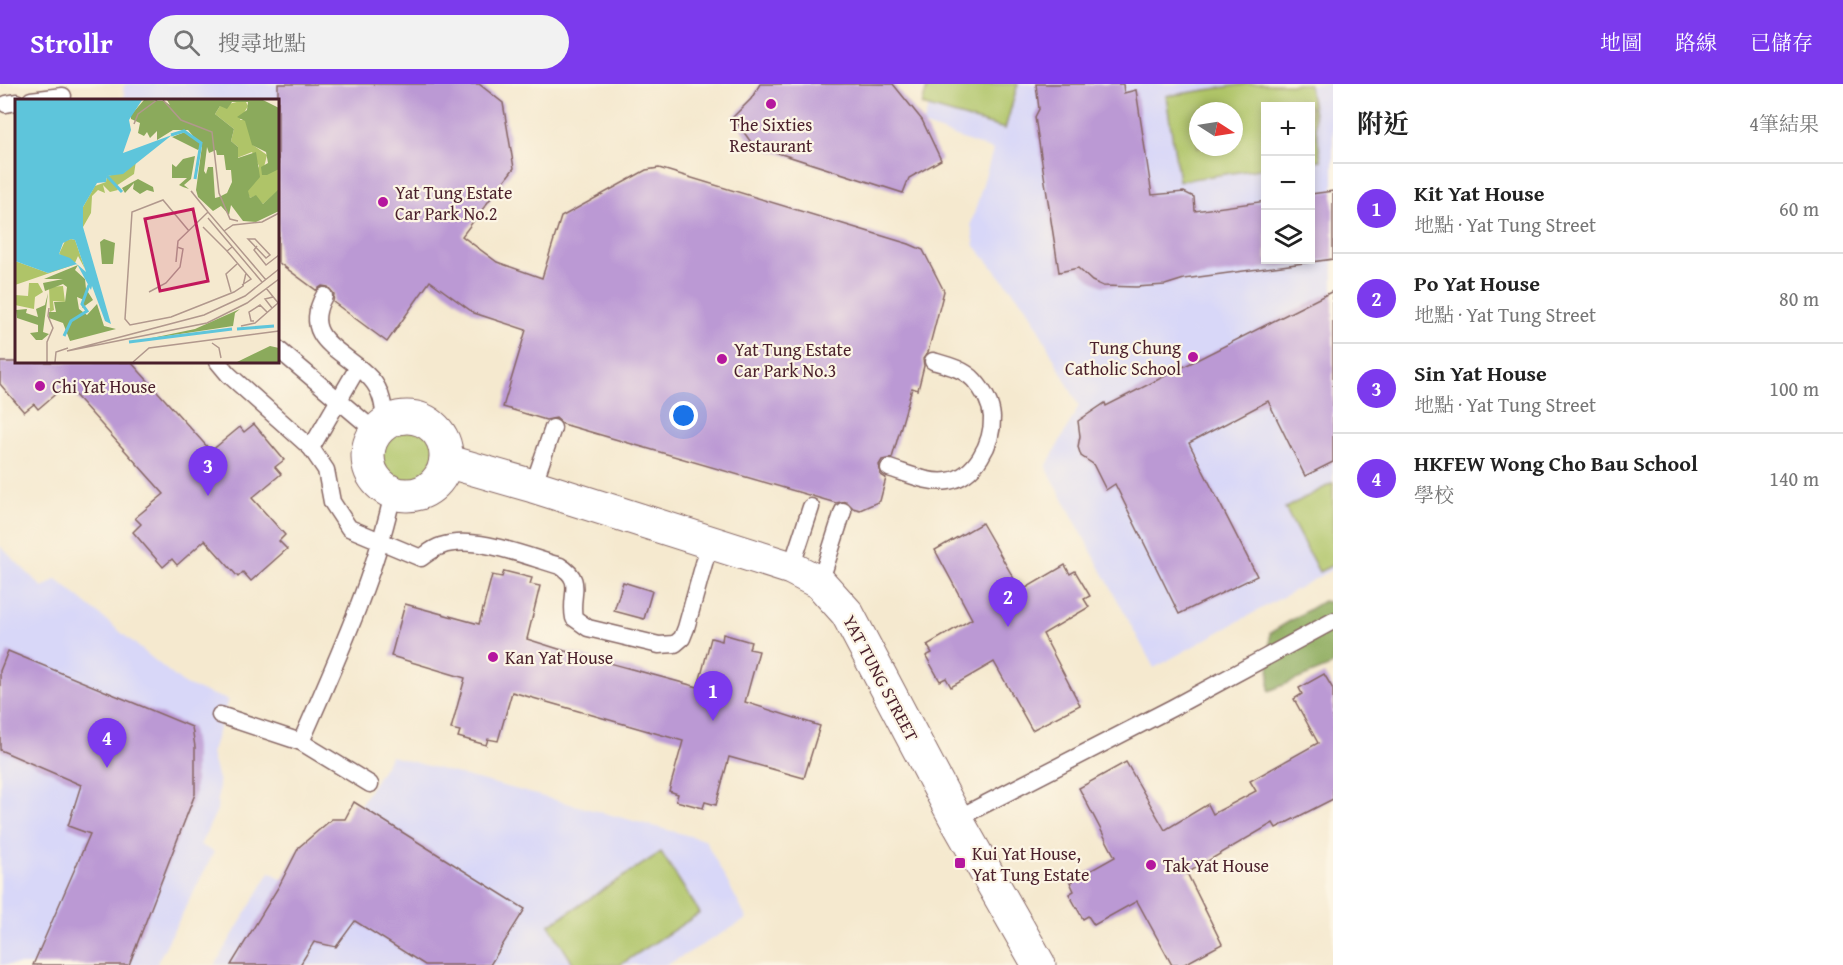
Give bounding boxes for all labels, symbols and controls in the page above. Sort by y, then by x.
search box [149,15,569,69]
text: Strollr [30,22,113,63]
icon: search [170,26,203,59]
text: 搜尋地點 [218,27,306,59]
text: 地圖 [1600,27,1642,58]
text: 路線 [1675,27,1717,58]
text: 已儲存 [1750,27,1813,58]
marker: The Sixties Restaurant [764,97,778,111]
inset map [15,99,279,363]
north arrow [1189,102,1243,156]
map controls [1261,102,1315,264]
button: + [1261,102,1315,156]
text: 附近 [1357,104,1409,143]
text: 4筆結果 [1749,109,1819,138]
place label: The Sixties Restaurant [730,111,813,159]
button: − [1261,156,1315,210]
text: Kit Yat House [1414,177,1545,209]
place label: Yat Tung Estate Car Park No.2 [395,179,512,227]
text: 1 [1371,194,1382,223]
text: 60 m [1779,194,1819,223]
marker: Yat Tung Estate Car Park No.2 [376,195,390,209]
button: layers [1261,210,1315,264]
text: 地點 · Yat Tung Street [1414,210,1596,239]
text: Po Yat House [1414,267,1540,299]
text: 2 [1371,284,1382,313]
text: 80 m [1779,284,1819,313]
text: 地點 · Yat Tung Street [1414,300,1596,329]
place label: Tung Chung Catholic School [1065,334,1181,382]
place label: Yat Tung Estate Car Park No.3 [734,336,851,384]
marker: Tung Chung Catholic School [1186,350,1200,364]
marker: Yat Tung Estate Car Park No.3 [715,352,729,366]
text: Sin Yat House [1414,357,1547,389]
place label: Chi Yat House [52,373,156,400]
text: 3 [1371,374,1382,403]
text: 100 m [1769,374,1819,403]
marker: Chi Yat House [33,379,47,393]
text: 地點 · Yat Tung Street [1414,390,1596,419]
your location [669,401,698,430]
pin: 3 [188,446,228,496]
text: HKFEW Wong Cho Bau School [1414,447,1698,479]
text: 4 [1371,464,1382,493]
text: 140 m [1769,464,1819,493]
text: 學校 [1414,480,1454,509]
pin: 2 [988,578,1028,627]
street label: YAT TUNG STREET [836,610,926,746]
place label: Kan Yat House [505,644,613,671]
marker: Kan Yat House [486,650,500,664]
pin: 1 [694,672,732,721]
pin: 4 [88,718,126,768]
place label: Kui Yat House, Yat Tung Estate [972,840,1089,888]
place label: Tak Yat House [1163,852,1269,879]
marker: Kui Yat House, Yat Tung Estate [953,856,967,870]
marker: Tak Yat House [1144,858,1158,872]

